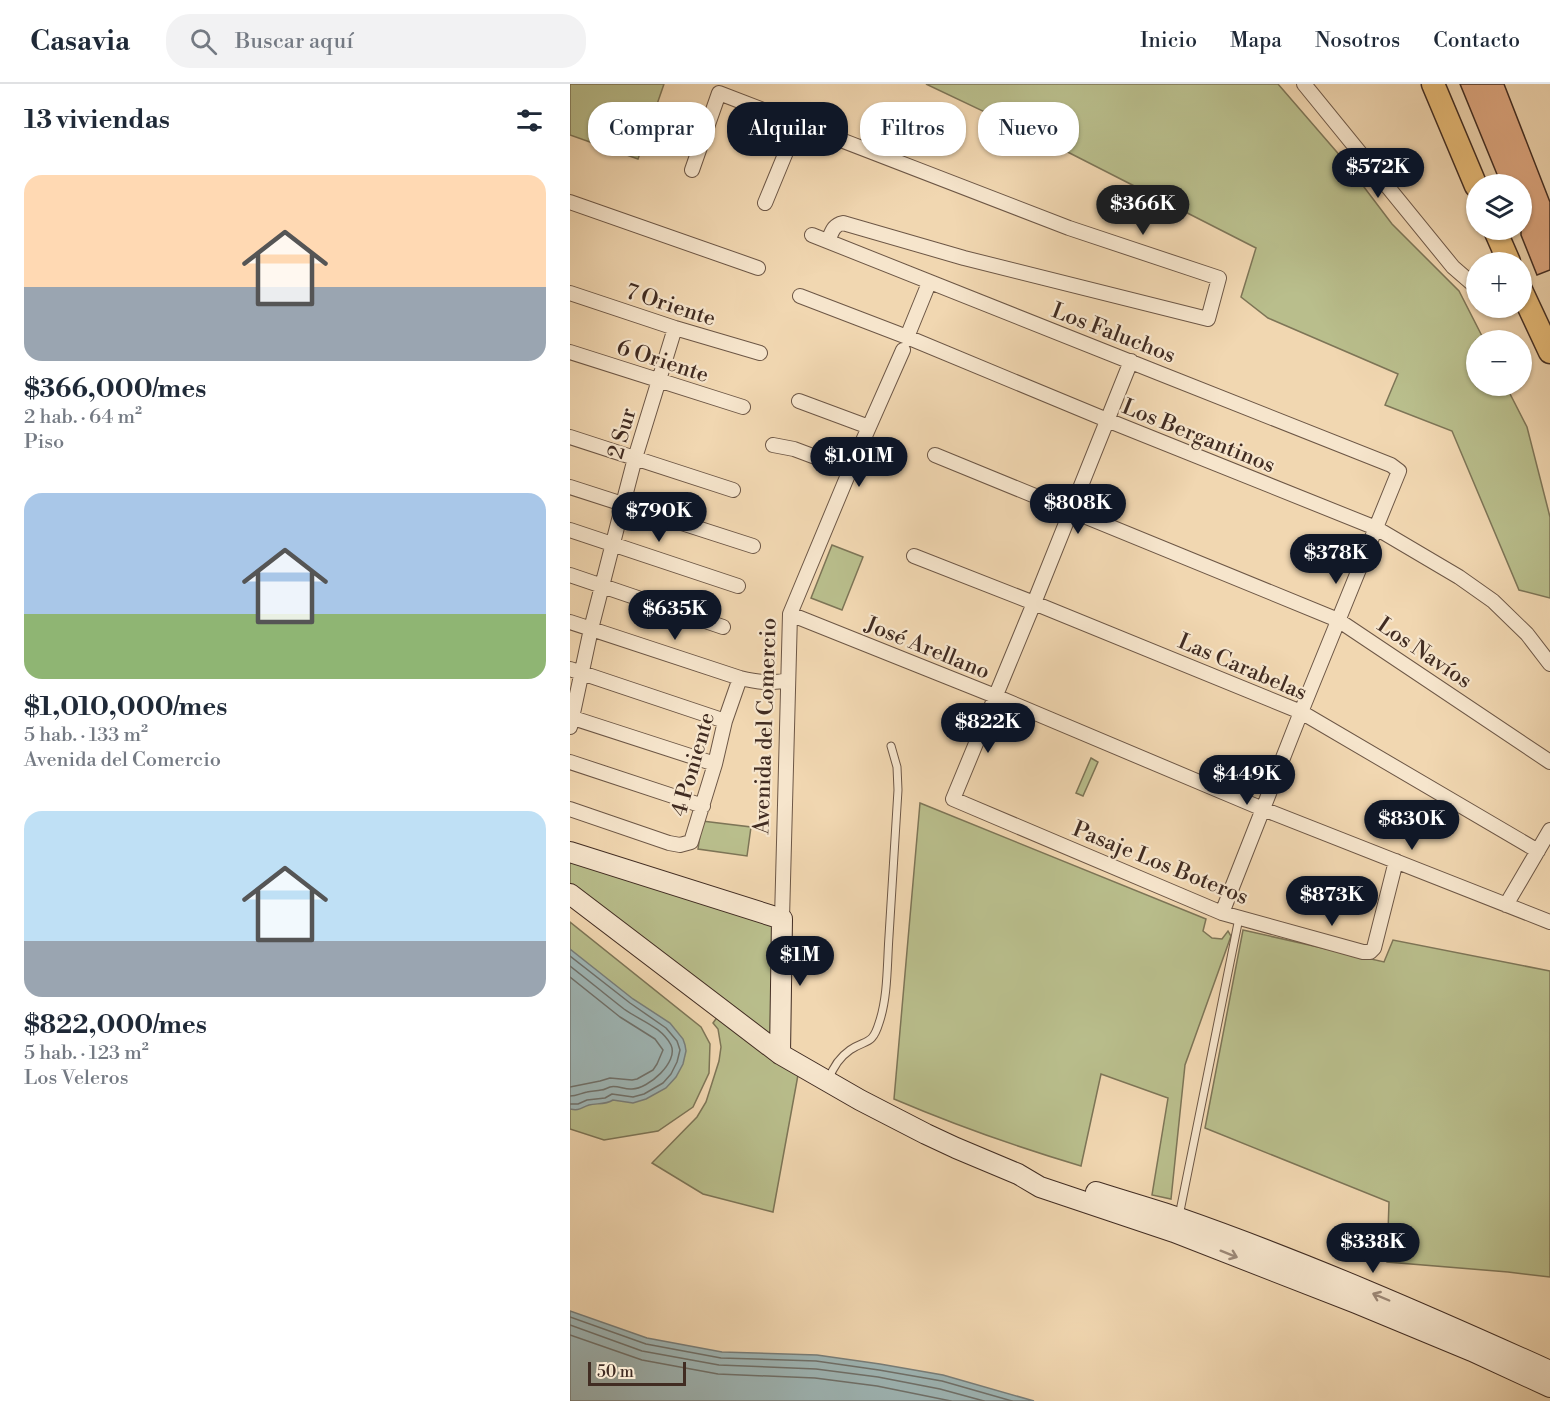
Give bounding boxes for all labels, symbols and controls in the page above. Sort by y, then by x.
search box [166,14,586,68]
text: Casavia [30,24,130,59]
icon: search [187,25,220,58]
text: Buscar aquí [235,28,354,55]
text: Inicio [1140,28,1197,54]
text: Mapa [1230,28,1282,54]
text: Nosotros [1315,28,1400,54]
text: Contacto [1433,28,1520,54]
chip: Comprar [588,102,715,156]
chip: Alquilar [727,102,848,156]
chip: Filtros [860,102,966,156]
chip: Nuevo [978,102,1079,156]
text: 13 viviendas [24,104,170,136]
icon: filters [513,104,546,137]
pin: $572K [1336,148,1420,199]
text: $572K [1346,155,1410,180]
map controls [1466,174,1532,396]
button: layers [1466,174,1532,240]
pin: $366K [1101,185,1185,236]
text: $366K [1110,192,1176,217]
icon: home [231,214,339,322]
button: + [1466,252,1532,318]
street label: 7 Oriente [622,278,719,333]
street label: Los Faluchos [1048,297,1179,369]
button: − [1466,330,1532,396]
street label: 6 Oriente [613,334,712,389]
text: $366,000/mes [24,373,206,405]
street label: Los Bergantinos [1118,393,1279,479]
text: 2 hab. · 64 m² [24,405,142,430]
street label: 2 Sur [602,405,643,462]
text: Piso [24,430,64,455]
pin: $1.01M [810,437,908,488]
text: $1.01M [824,444,894,469]
pin: $808K [1036,484,1120,535]
text: $808K [1044,491,1112,516]
pin: $790K [617,492,701,543]
text: $790K [626,499,692,524]
icon: home [231,532,339,640]
pin: $378K [1294,534,1378,585]
text: $378K [1304,541,1368,566]
pin: $635K [633,590,717,641]
text: $635K [642,597,708,622]
street label: José Arellano [860,611,994,686]
street label: Los Navíos [1372,612,1477,695]
street label: Avenida del Comercio [748,617,783,836]
street label: Las Carabelas [1174,628,1311,707]
text: $1,010,000/mes [24,691,227,723]
pin: $822K [946,703,1030,754]
street label: 4 Poniente [666,709,721,819]
text: $822K [955,710,1021,735]
text: 5 hab. · 133 m² [24,723,148,748]
text: Avenida del Comercio [24,748,221,773]
pin: $449K [1205,755,1289,806]
text: $449K [1213,762,1281,787]
pin: $830K [1370,800,1454,851]
text: $830K [1378,807,1446,832]
street label: Pasaje Los Boteros [1069,816,1252,911]
icon: home [231,850,339,958]
pin: $873K [1290,876,1374,927]
text: $873K [1300,883,1364,908]
pin: $1M [771,936,829,987]
text: $1M [780,943,820,968]
text: $822,000/mes [24,1009,207,1041]
text: 5 hab. · 123 m² [24,1041,149,1066]
text: Los Veleros [24,1066,128,1091]
pin: $338K [1331,1223,1415,1274]
text: $338K [1341,1230,1405,1255]
one-way arrow [1219,1249,1238,1260]
one-way arrow [1372,1291,1391,1302]
scale bar [588,1359,686,1386]
text: 50 m [597,1362,634,1382]

